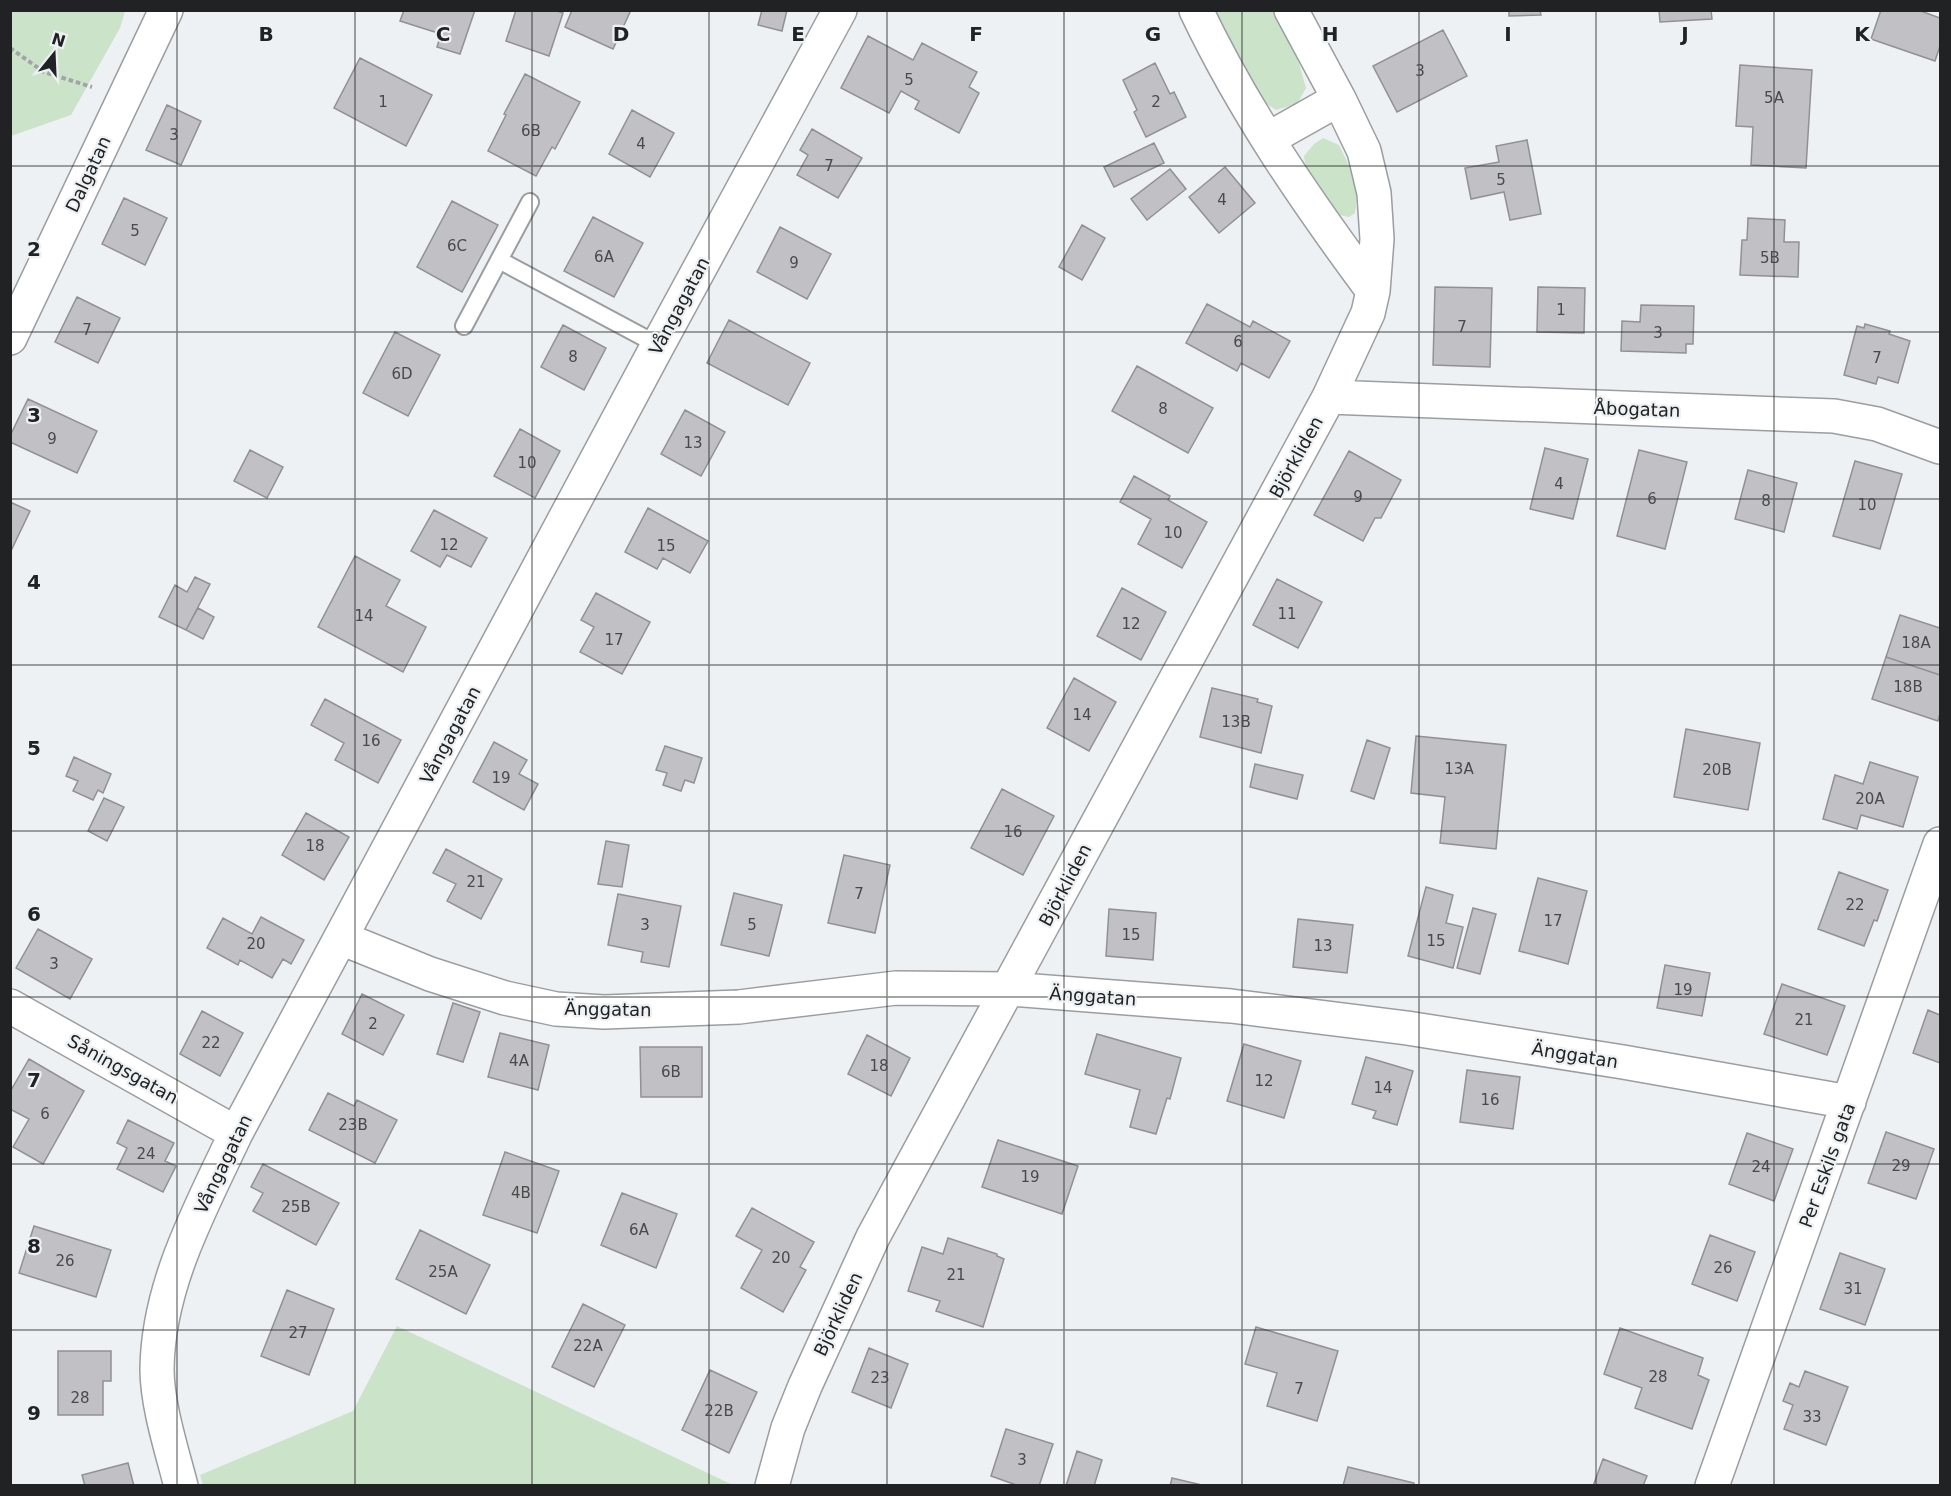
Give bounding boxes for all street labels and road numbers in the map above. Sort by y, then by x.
street label: Dalgatan [61,132,115,216]
street label: Vångagatan [644,253,714,359]
street label: Åbogatan [1593,397,1681,421]
street label: Björkliden [1265,413,1327,501]
street label: Vångagatan [415,682,485,788]
street label: Björkliden [1035,840,1095,930]
street label: Änggatan [1049,982,1137,1010]
street label: Änggatan [564,998,652,1020]
street label: Såningsgatan [64,1030,182,1108]
street label: Änggatan [1530,1038,1620,1072]
street label: Per Eskils gata [1795,1100,1859,1230]
street label: Vångagatan [190,1111,256,1217]
street label: Björkliden [809,1269,867,1359]

